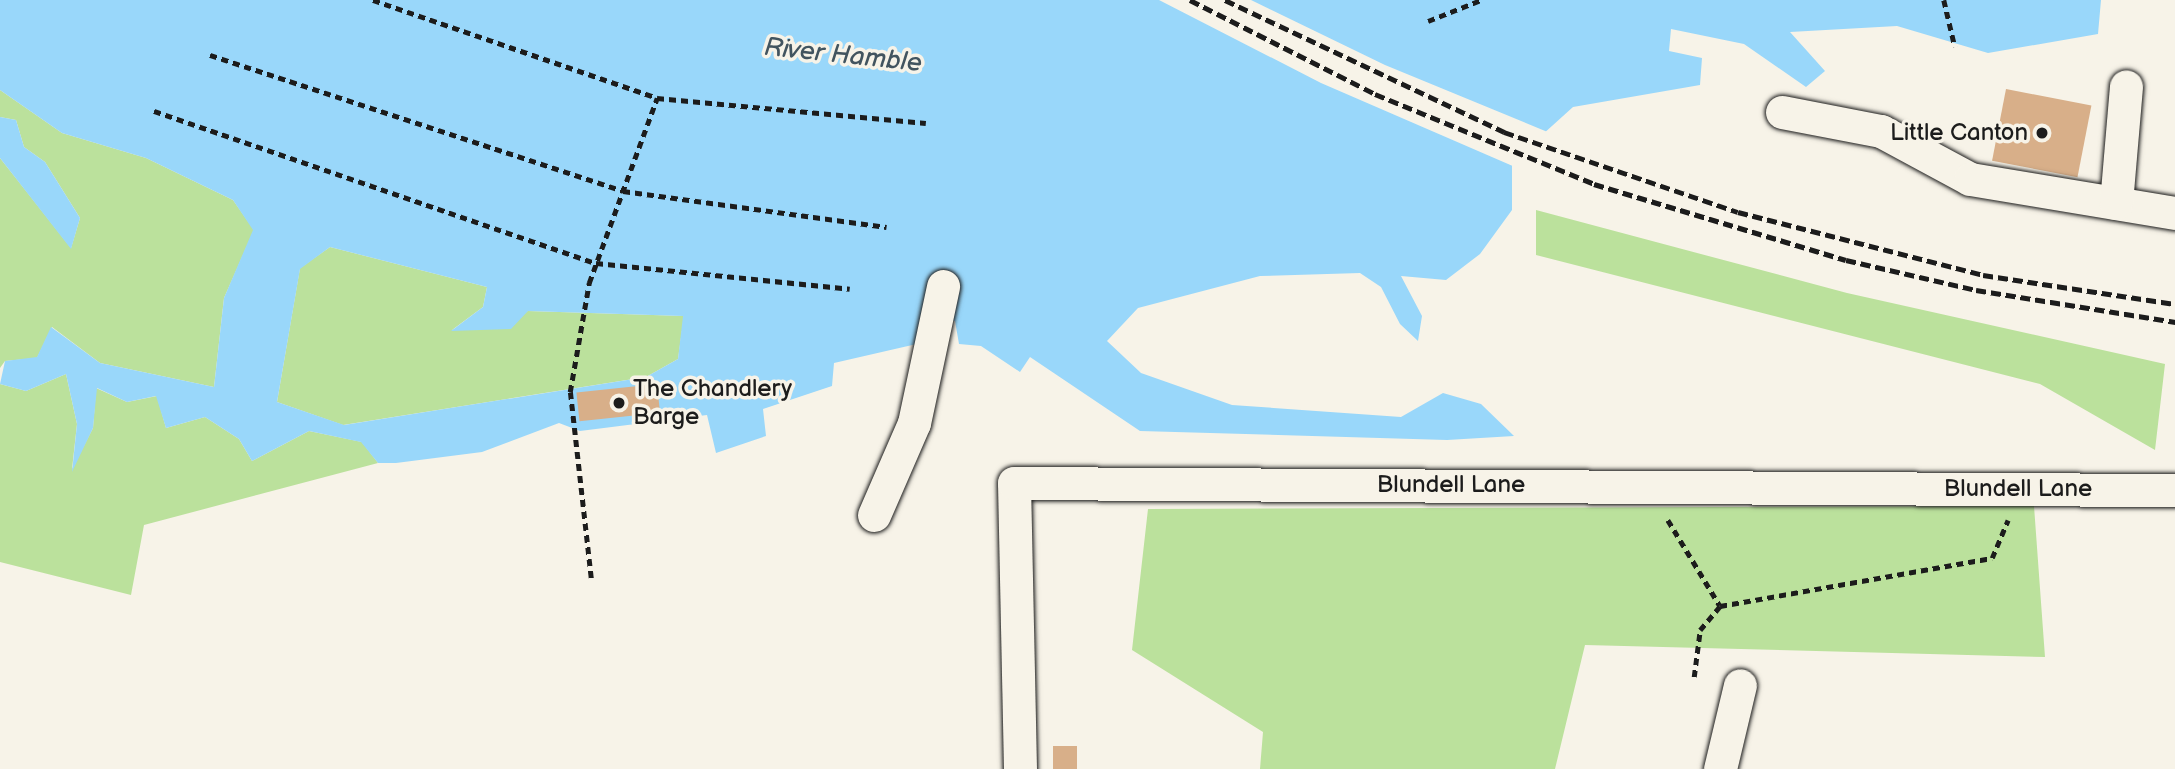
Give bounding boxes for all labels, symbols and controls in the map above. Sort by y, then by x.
water label: River Hamble [763,32,923,80]
place label: Little Canton [1890,119,2028,147]
marker: Little Canton [2034,125,2050,141]
place label: The Chandlery Barge [633,375,792,431]
marker: The Chandlery Barge [611,395,627,411]
street label: Blundell Lane [1377,471,1525,499]
street label: Blundell Lane [1944,475,2092,503]

